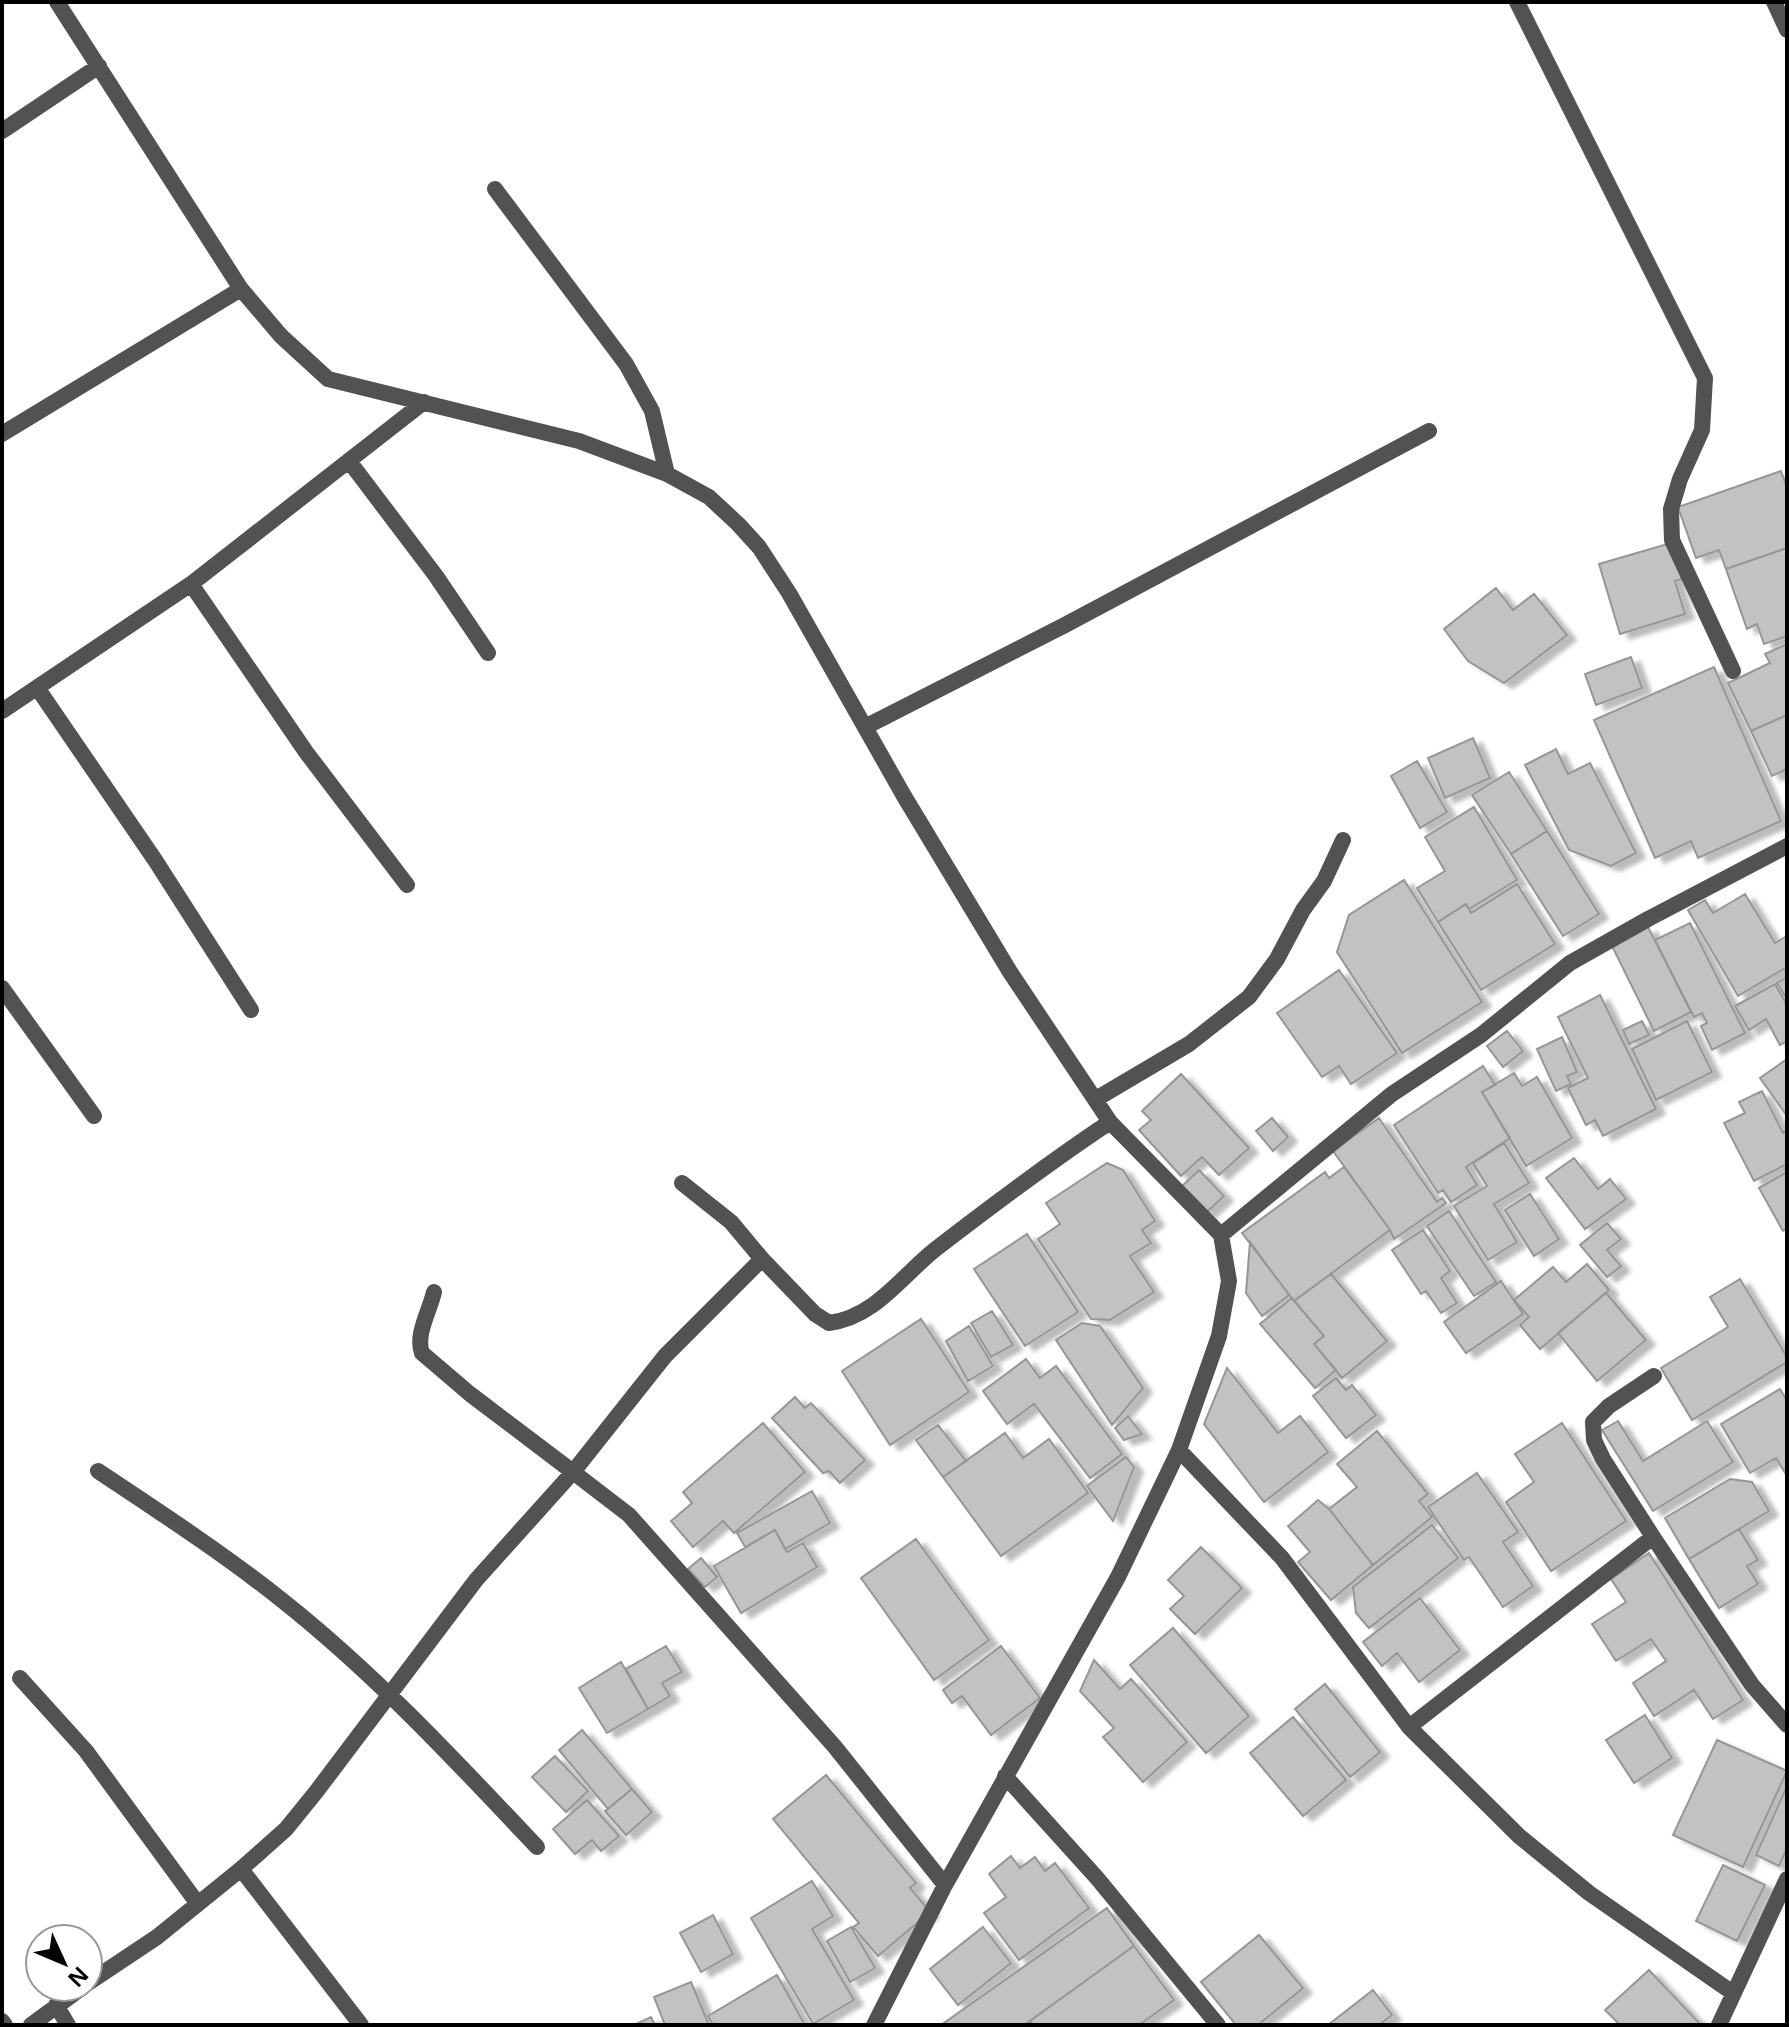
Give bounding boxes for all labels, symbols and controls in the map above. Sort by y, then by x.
north arrow [24,1923,104,2003]
text: N [62,1961,96,1994]

